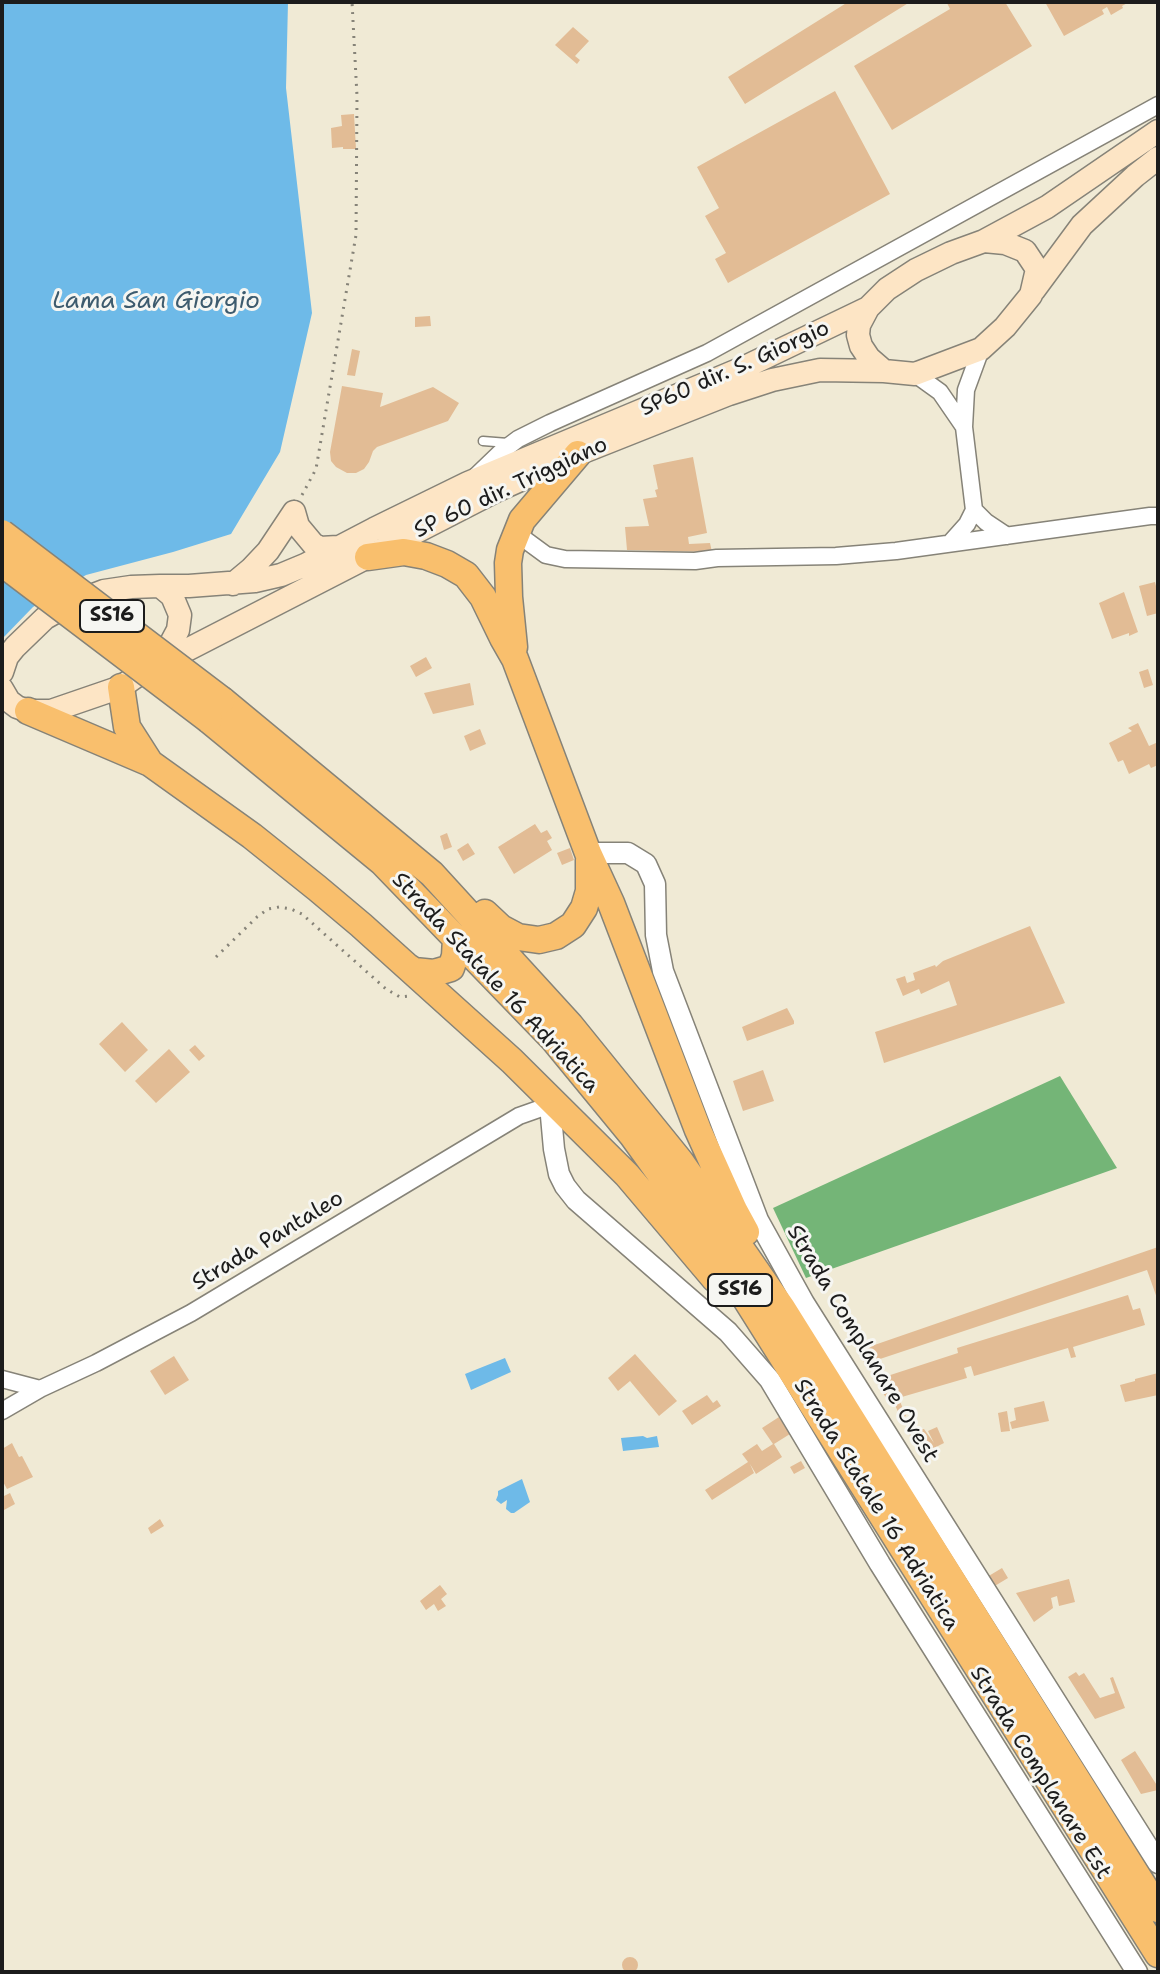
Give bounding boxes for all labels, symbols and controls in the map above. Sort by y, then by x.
water label: Lama San Giorgio [52,288,260,316]
street label: SP60 dir. S. Giorgio [636,315,834,423]
street label: SP 60 dir. Triggiano [410,432,612,544]
road number: SS16 [80,600,144,632]
street label: Strada Statale 16 Adriatica [386,867,604,1099]
street label: Strada Pantaleo [187,1185,349,1297]
street label: Strada Complanare Ovest [781,1221,943,1467]
road number: SS16 [708,1274,772,1306]
street label: Strada Statale 16 Adriatica [787,1374,965,1636]
street label: Strada Complanare Est [964,1662,1116,1884]

